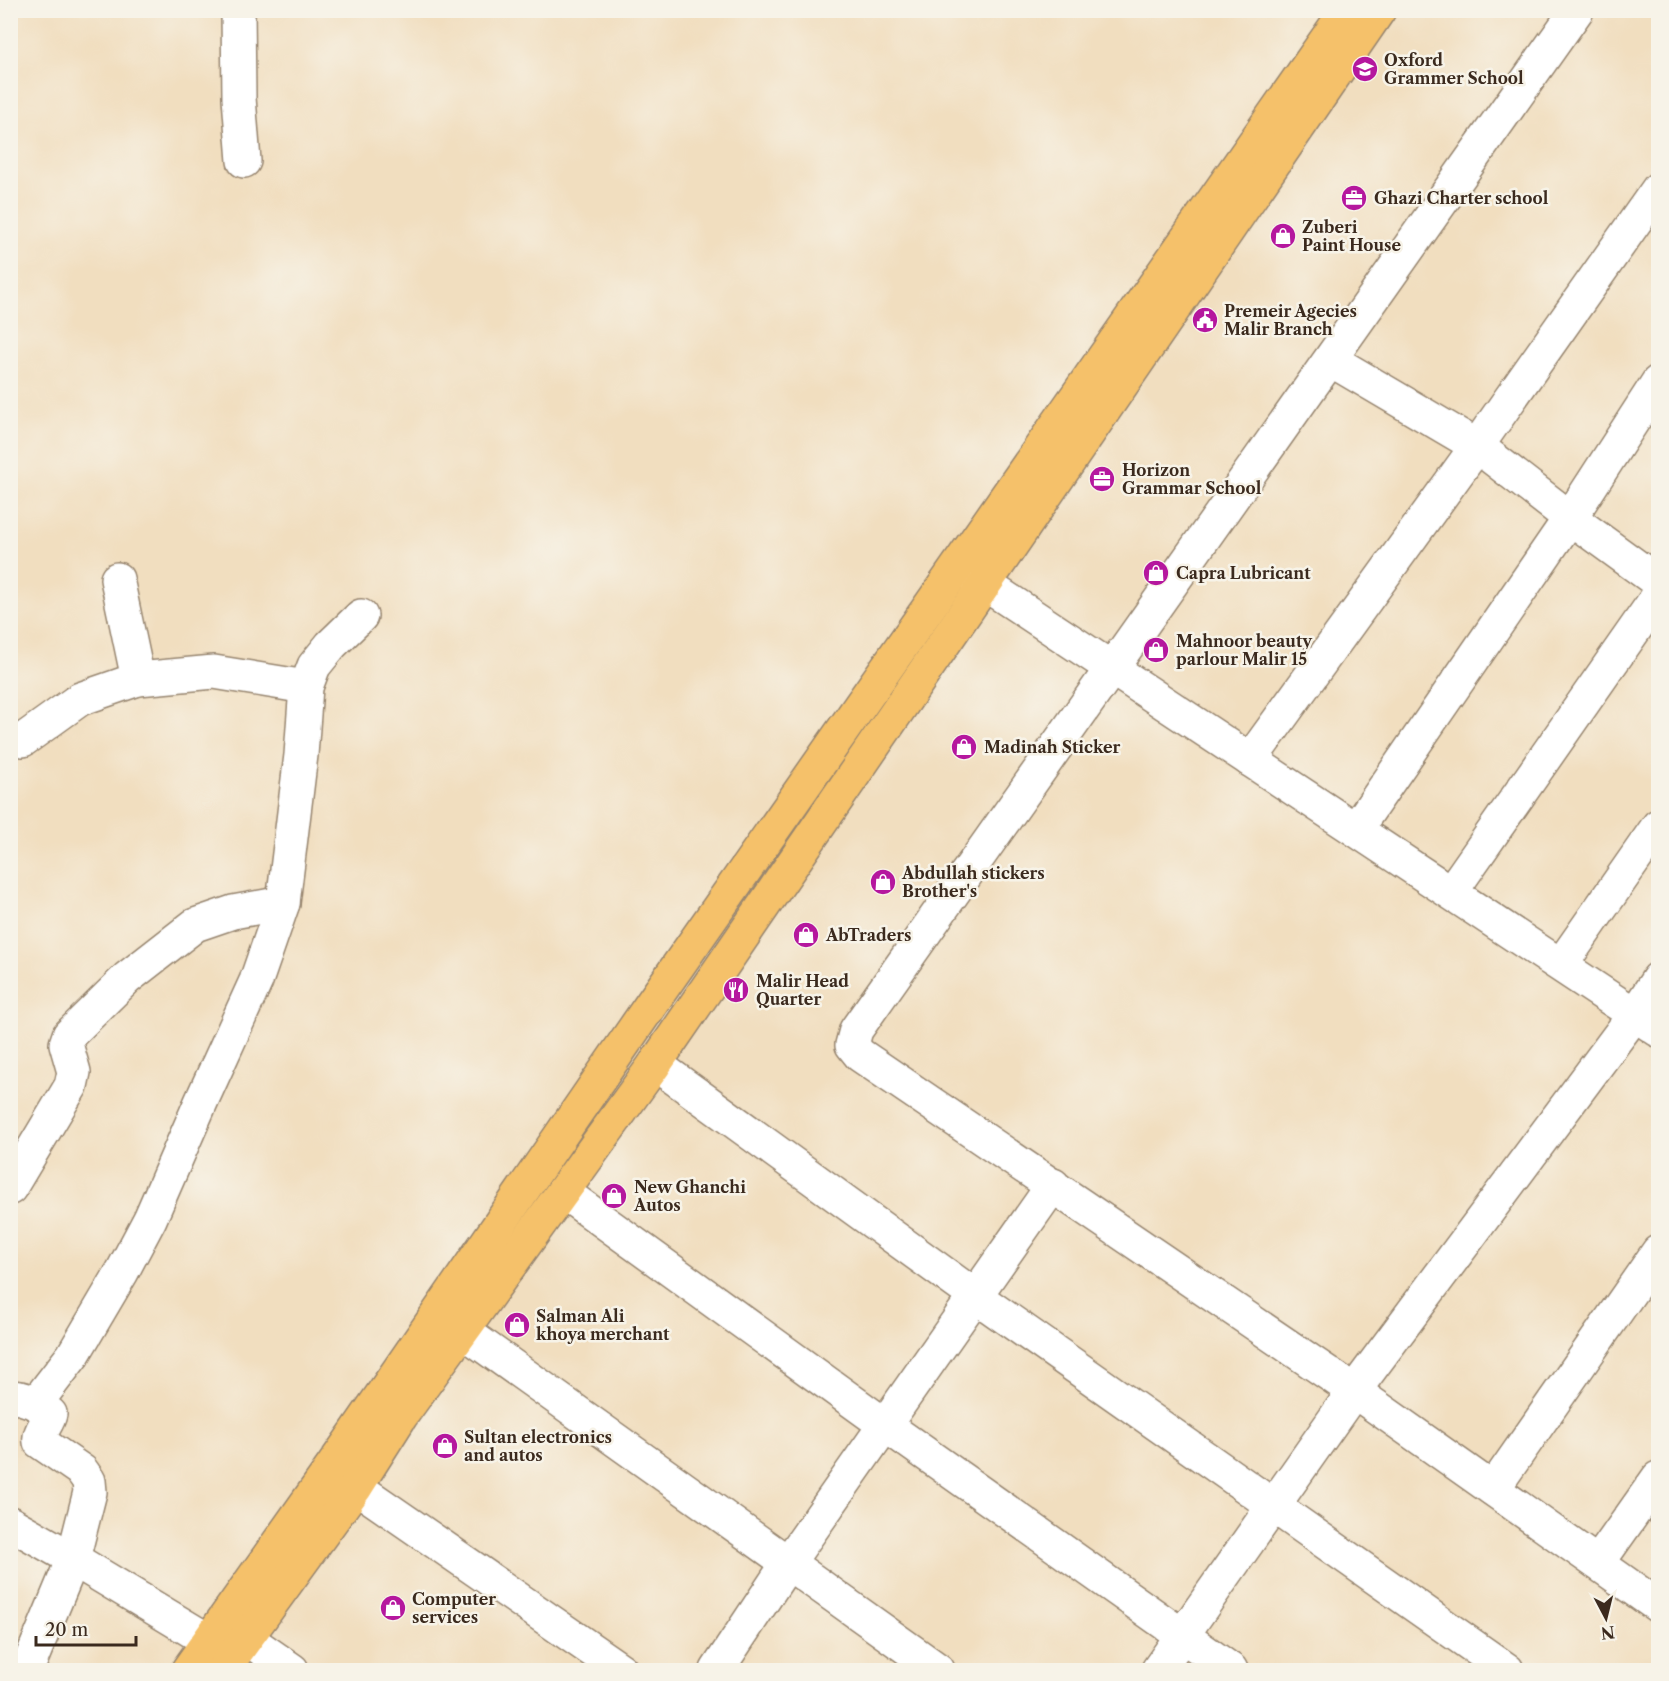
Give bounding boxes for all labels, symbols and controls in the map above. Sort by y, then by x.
place label: Oxford Grammer School [1384,50,1524,88]
school or university icon: Oxford Grammer School [1350,54,1380,84]
office icon: Ghazi Charter school [1339,183,1369,213]
place label: Ghazi Charter school [1374,188,1549,208]
place label: Zuberi Paint House [1302,217,1401,255]
shop icon: Zuberi Paint House [1268,221,1298,251]
place label: Premeir Agecies Malir Branch [1224,301,1357,339]
public building icon: Premeir Agecies Malir Branch [1190,305,1220,335]
place label: Horizon Grammar School [1122,460,1262,498]
office icon: Horizon Grammar School [1087,464,1117,494]
shop icon: Capra Lubricant [1141,558,1171,588]
place label: Capra Lubricant [1176,563,1311,583]
place label: Mahnoor beauty parlour Malir 15 [1176,631,1313,669]
shop icon: Mahnoor beauty parlour Malir 15 [1141,635,1171,665]
shop icon: Madinah Sticker [949,732,979,762]
place label: Madinah Sticker [984,737,1121,757]
place label: Abdullah stickers Brother's [901,863,1045,901]
shop icon: Abdullah stickers Brother's [868,867,898,897]
shop icon: AbTraders [791,920,821,950]
place label: AbTraders [825,925,911,945]
place label: Malir Head Quarter [756,971,849,1009]
restaurant icon: Malir Head Quarter [721,975,751,1005]
place label: New Ghanchi Autos [633,1177,746,1215]
shop icon: New Ghanchi Autos [599,1181,629,1211]
place label: Salman Ali khoya merchant [536,1306,670,1344]
shop icon: Salman Ali khoya merchant [502,1310,532,1340]
place label: Sultan electronics and autos [464,1427,612,1465]
shop icon: Sultan electronics and autos [430,1431,460,1461]
north arrow [1576,1588,1636,1648]
place label: Computer services [412,1589,496,1627]
shop icon: Computer services [378,1593,408,1623]
scale bar [36,1609,136,1647]
text: 20 m [45,1619,89,1641]
text: N [1600,1622,1616,1644]

